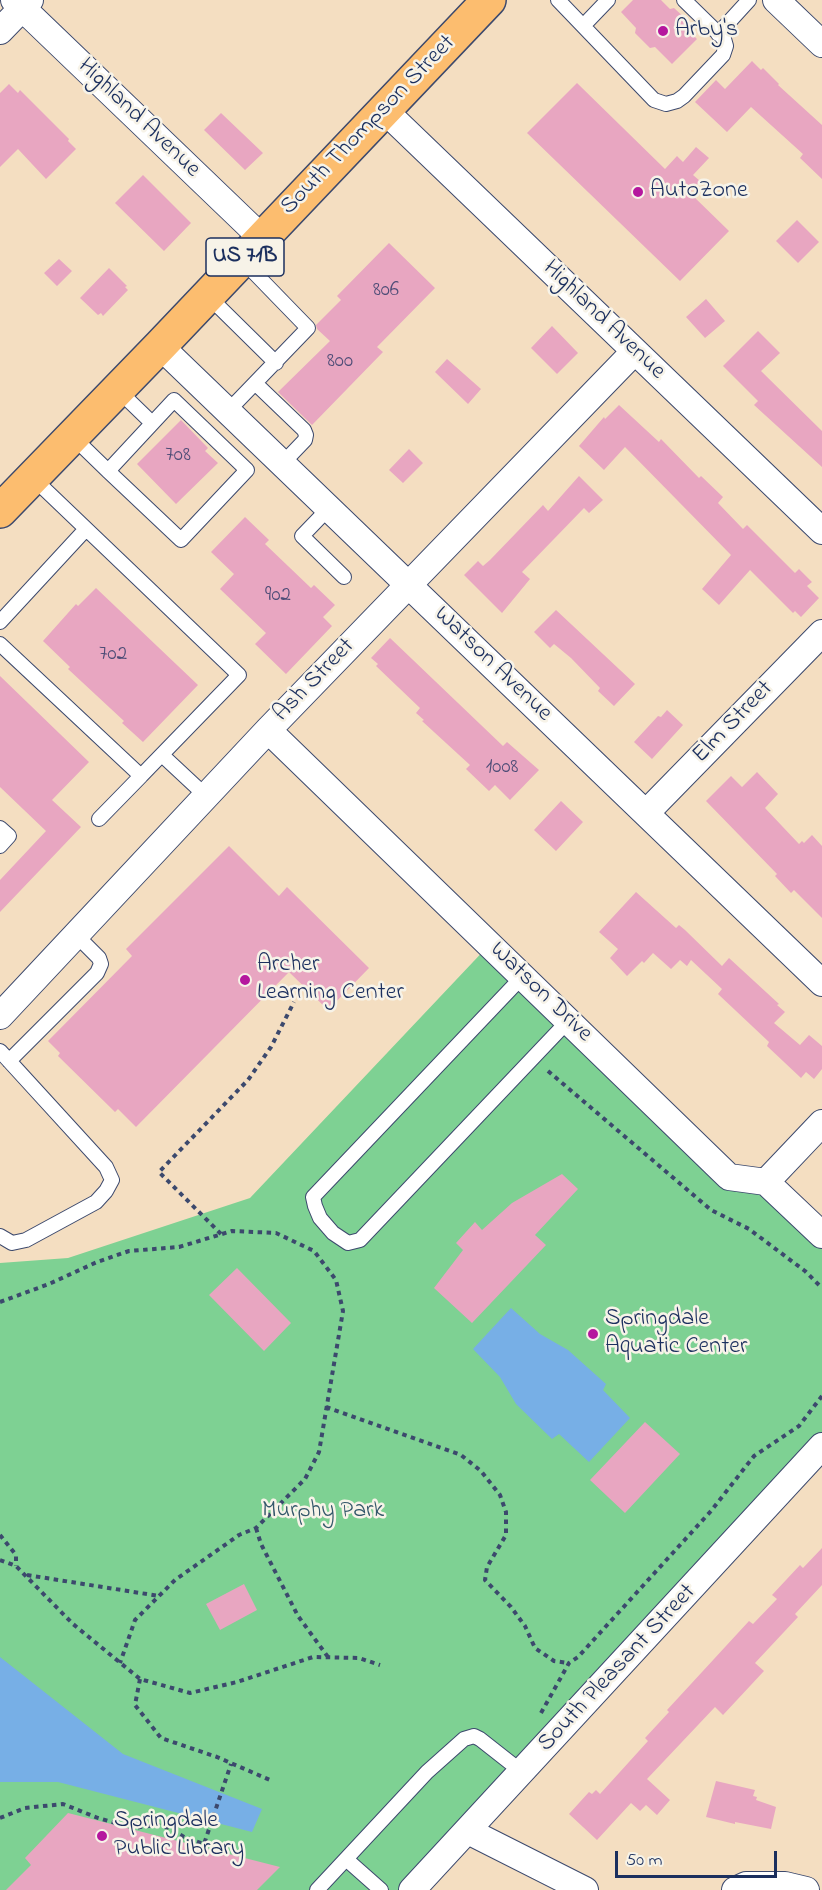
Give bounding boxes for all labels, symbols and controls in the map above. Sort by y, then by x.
place label: Arby's [675,17,738,45]
marker: Arby's [656,24,670,38]
street label: South Thompson Street [276,30,462,222]
street label: Highland Avenue [71,53,205,185]
place label: AutoZone [650,178,748,206]
marker: AutoZone [631,185,645,199]
road number: US 71B [206,238,284,276]
street label: Highland Avenue [536,255,670,387]
house number: 806 [373,279,399,305]
house number: 800 [327,350,353,376]
house number: 708 [165,444,191,470]
house number: 902 [265,584,291,610]
street label: Watson Avenue [427,601,557,729]
street label: Ash Street [268,633,362,729]
house number: 702 [99,643,127,669]
street label: Elm Street [688,676,780,770]
house number: 1008 [486,756,518,782]
street label: Watson Drive [482,937,598,1049]
place label: Archer Learning Center [257,952,404,1008]
marker: Archer Learning Center [238,973,252,987]
place label: Springdale Aquatic Center [605,1306,747,1362]
marker: Springdale Aquatic Center [586,1327,600,1341]
park label: Murphy Park [262,1498,384,1526]
street label: South Pleasant Street [533,1579,703,1759]
place label: Springdale Public Library [114,1808,244,1864]
marker: Springdale Public Library [95,1829,109,1843]
scale bar [618,1839,780,1877]
text: 50 m [626,1848,663,1874]

